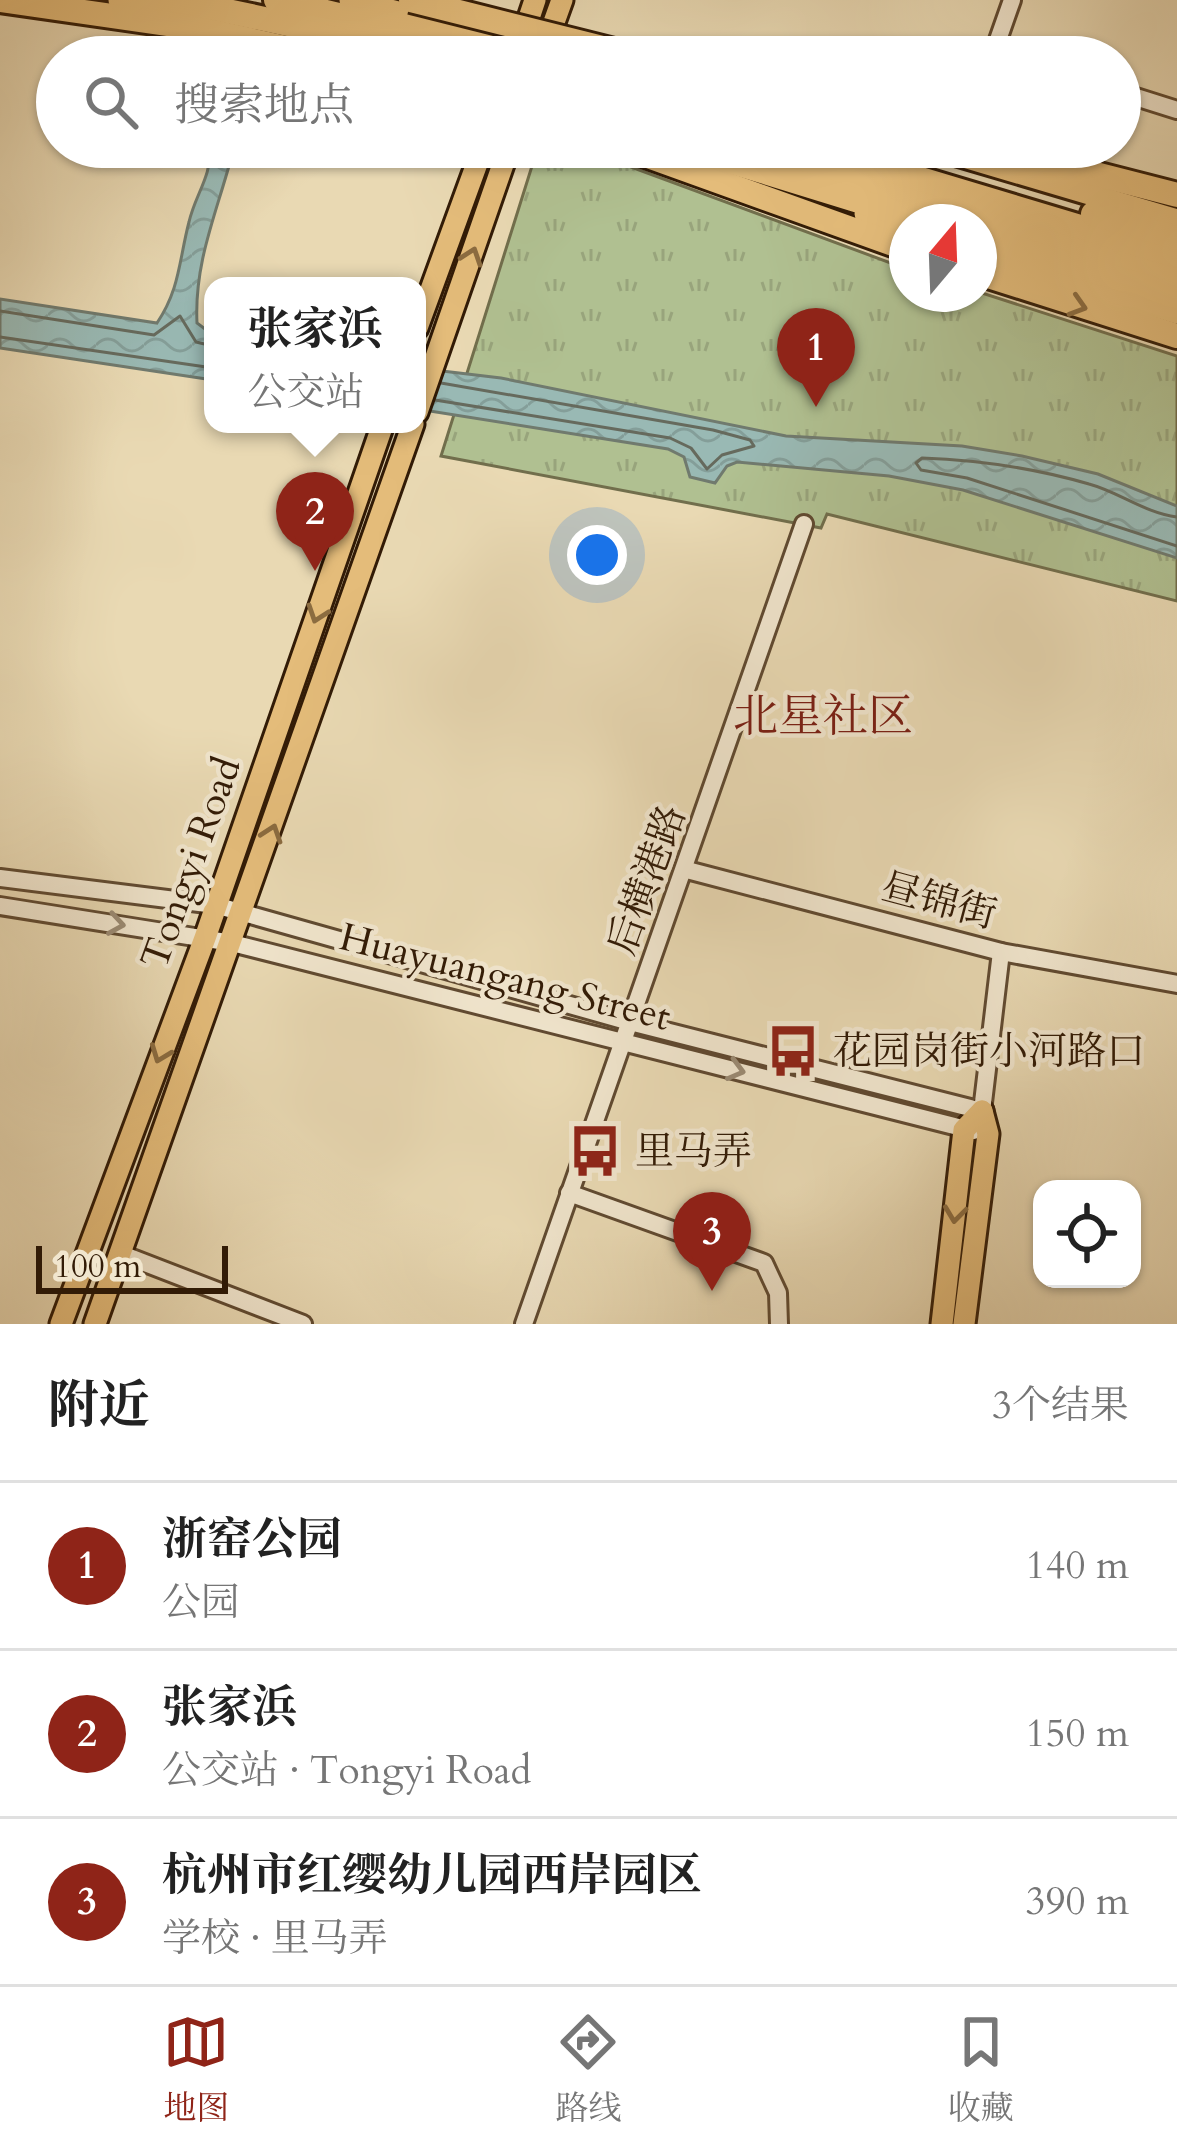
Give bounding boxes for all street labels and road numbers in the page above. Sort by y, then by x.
street label: Tongyi Road [128,750,254,976]
street label: 后横港路 [595,798,699,962]
street label: 昼锦街 [876,860,1002,942]
street label: Huayuangang Street [334,910,676,1044]

